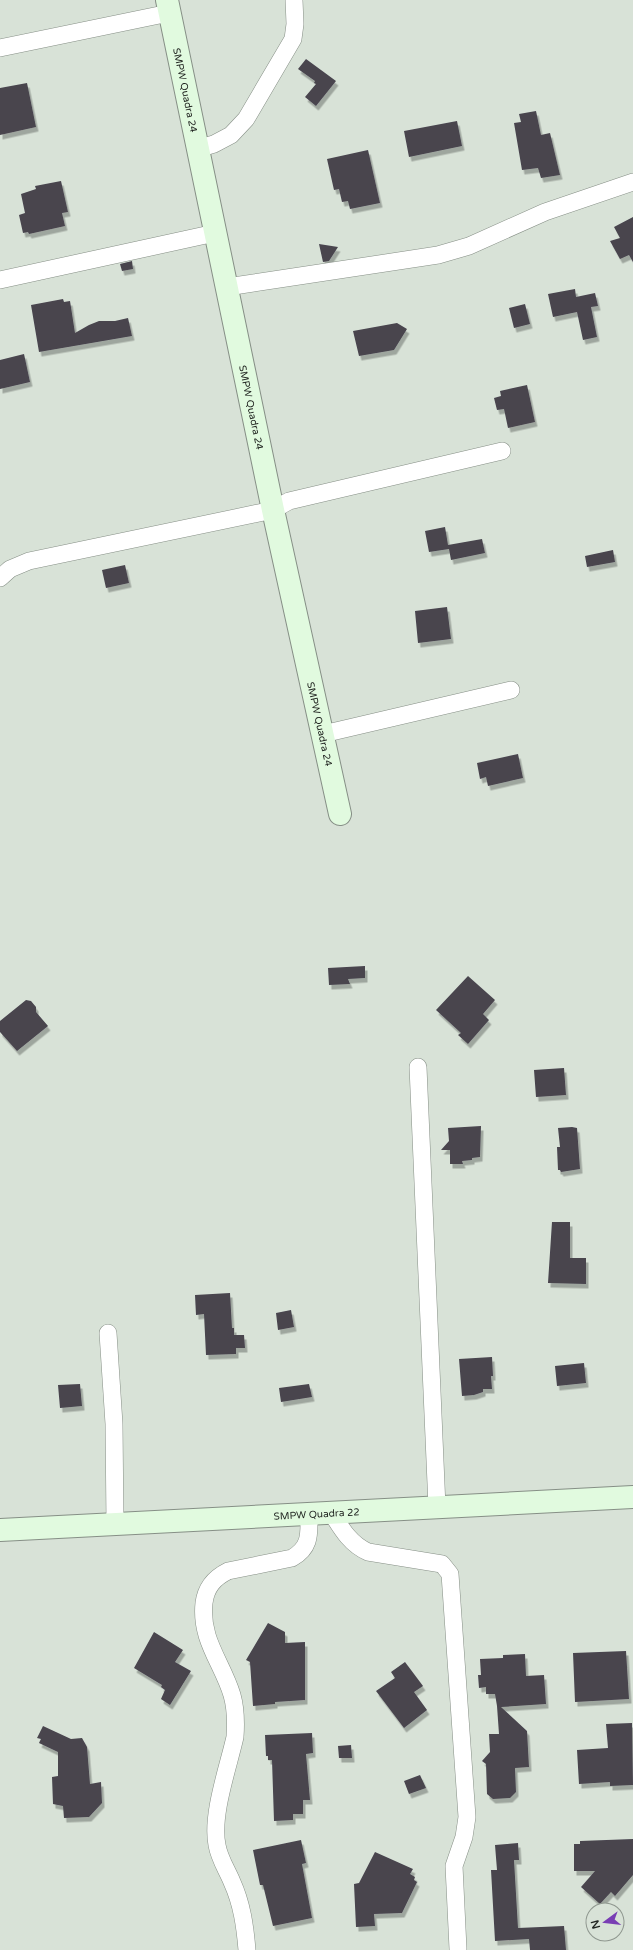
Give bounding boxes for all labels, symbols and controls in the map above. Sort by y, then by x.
street label: SMPW Quadra 24 [170,47,199,134]
street label: SMPW Quadra 24 [236,364,265,451]
street label: SMPW Quadra 24 [304,681,334,767]
street label: SMPW Quadra 22 [273,1506,360,1523]
north arrow [585,1902,625,1942]
text: N [588,1919,603,1930]

